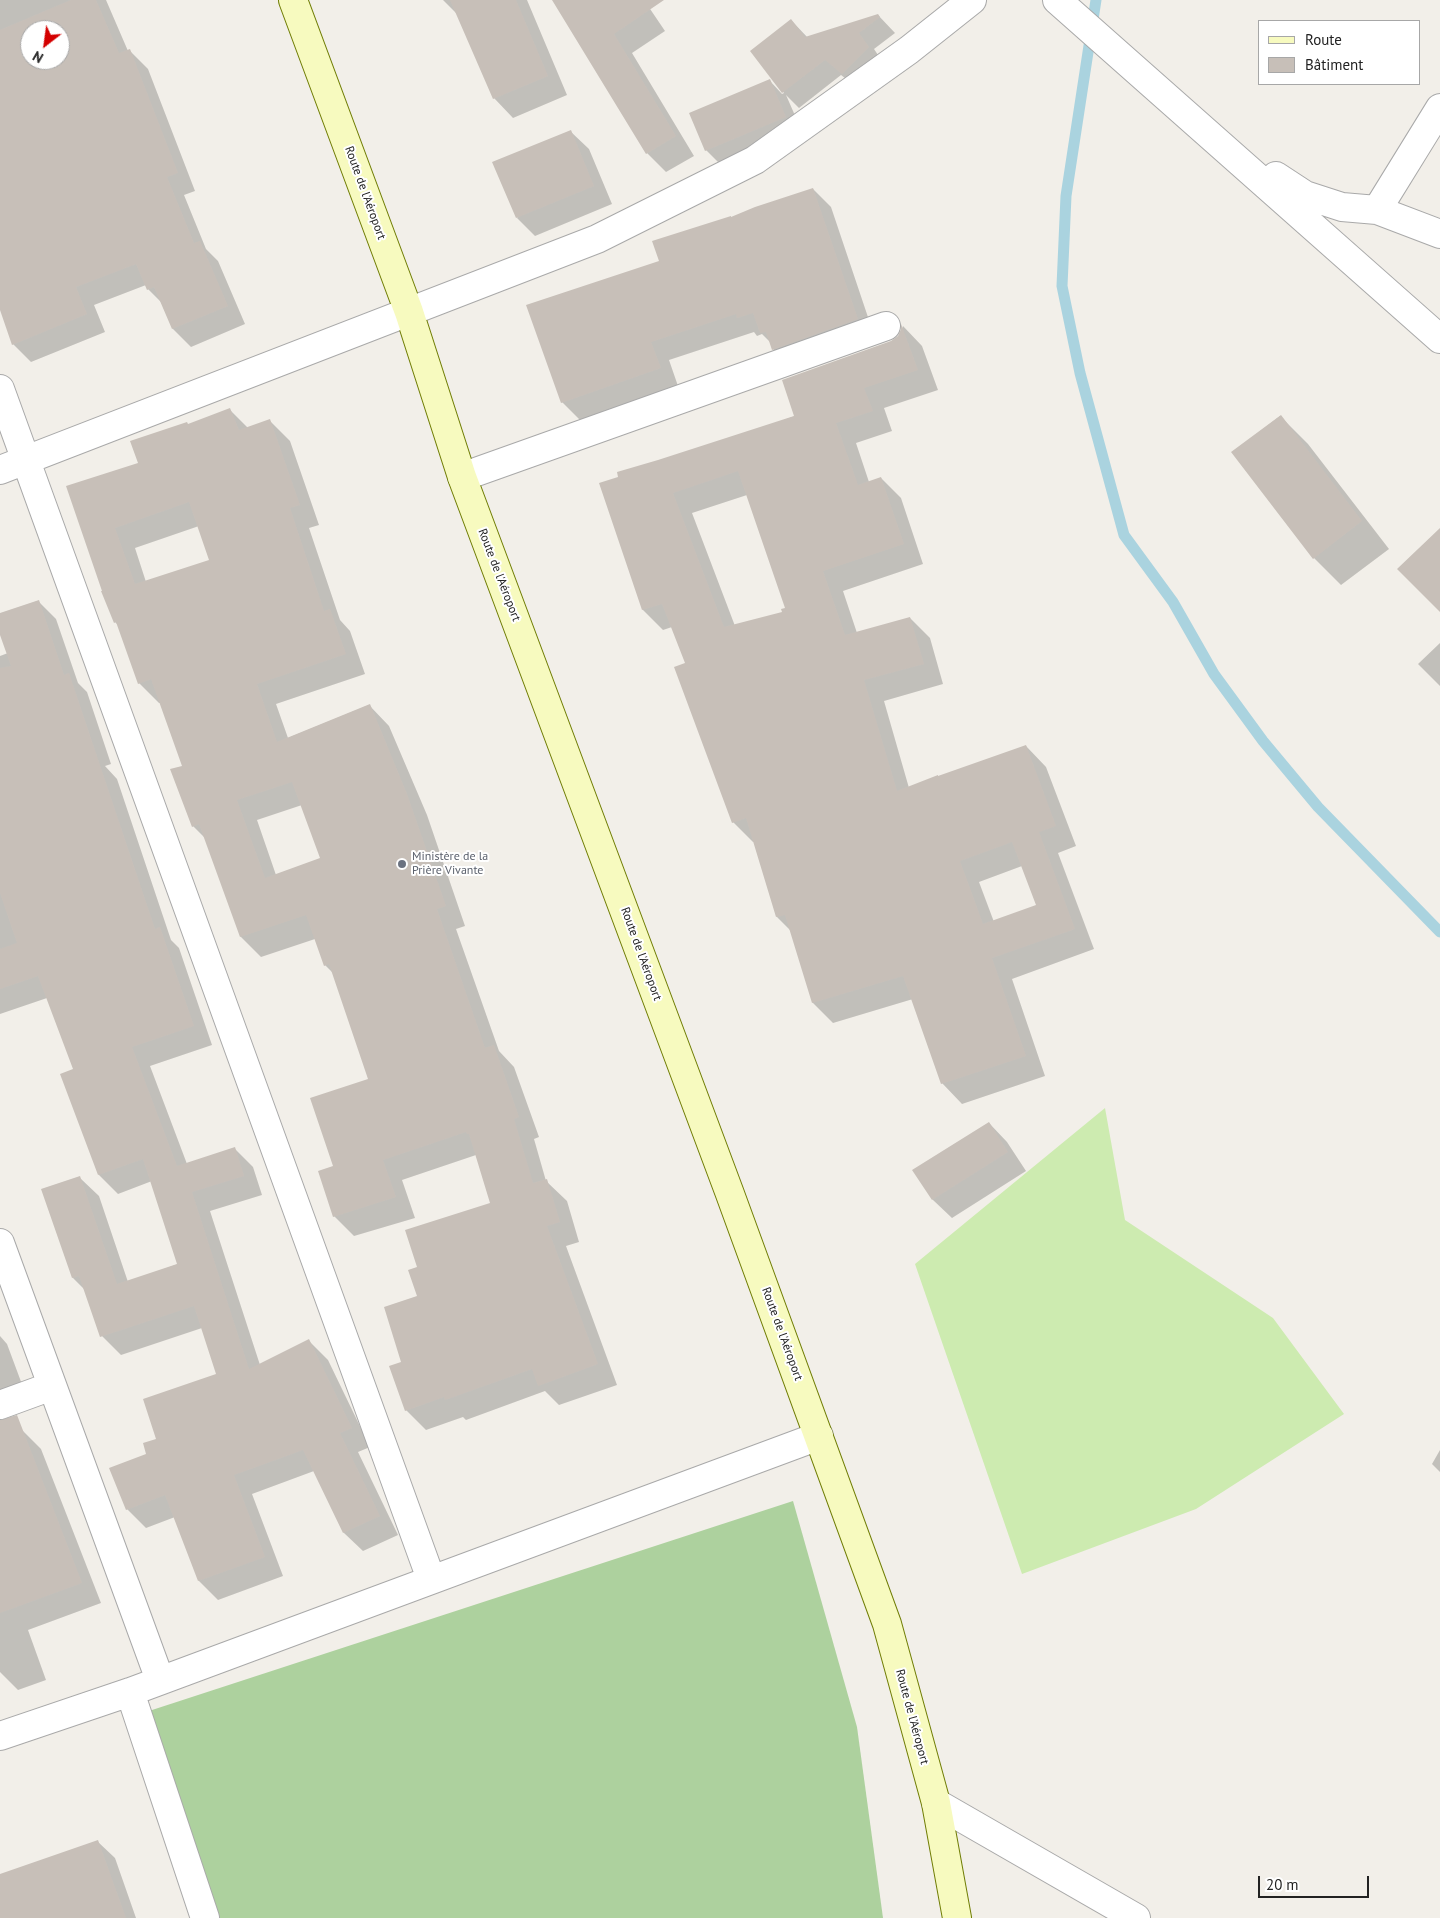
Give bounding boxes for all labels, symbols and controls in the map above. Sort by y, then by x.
north arrow [20,20,70,70]
legend [1258,20,1420,85]
text: Route [1305,30,1342,49]
text: N [30,47,46,67]
text: Bâtiment [1305,55,1363,74]
street label: Route de l'Aéroport [341,144,389,242]
street label: Route de l'Aéroport [475,527,523,623]
place label: Ministère de la Prière Vivante [412,850,488,878]
marker: Ministère de la Prière Vivante [396,858,408,870]
street label: Route de l'Aéroport [617,905,665,1003]
street label: Route de l'Aéroport [758,1285,806,1383]
street label: Route de l'Aéroport [892,1668,932,1766]
scale bar [1260,1866,1371,1898]
text: 20 m [1266,1875,1299,1894]

